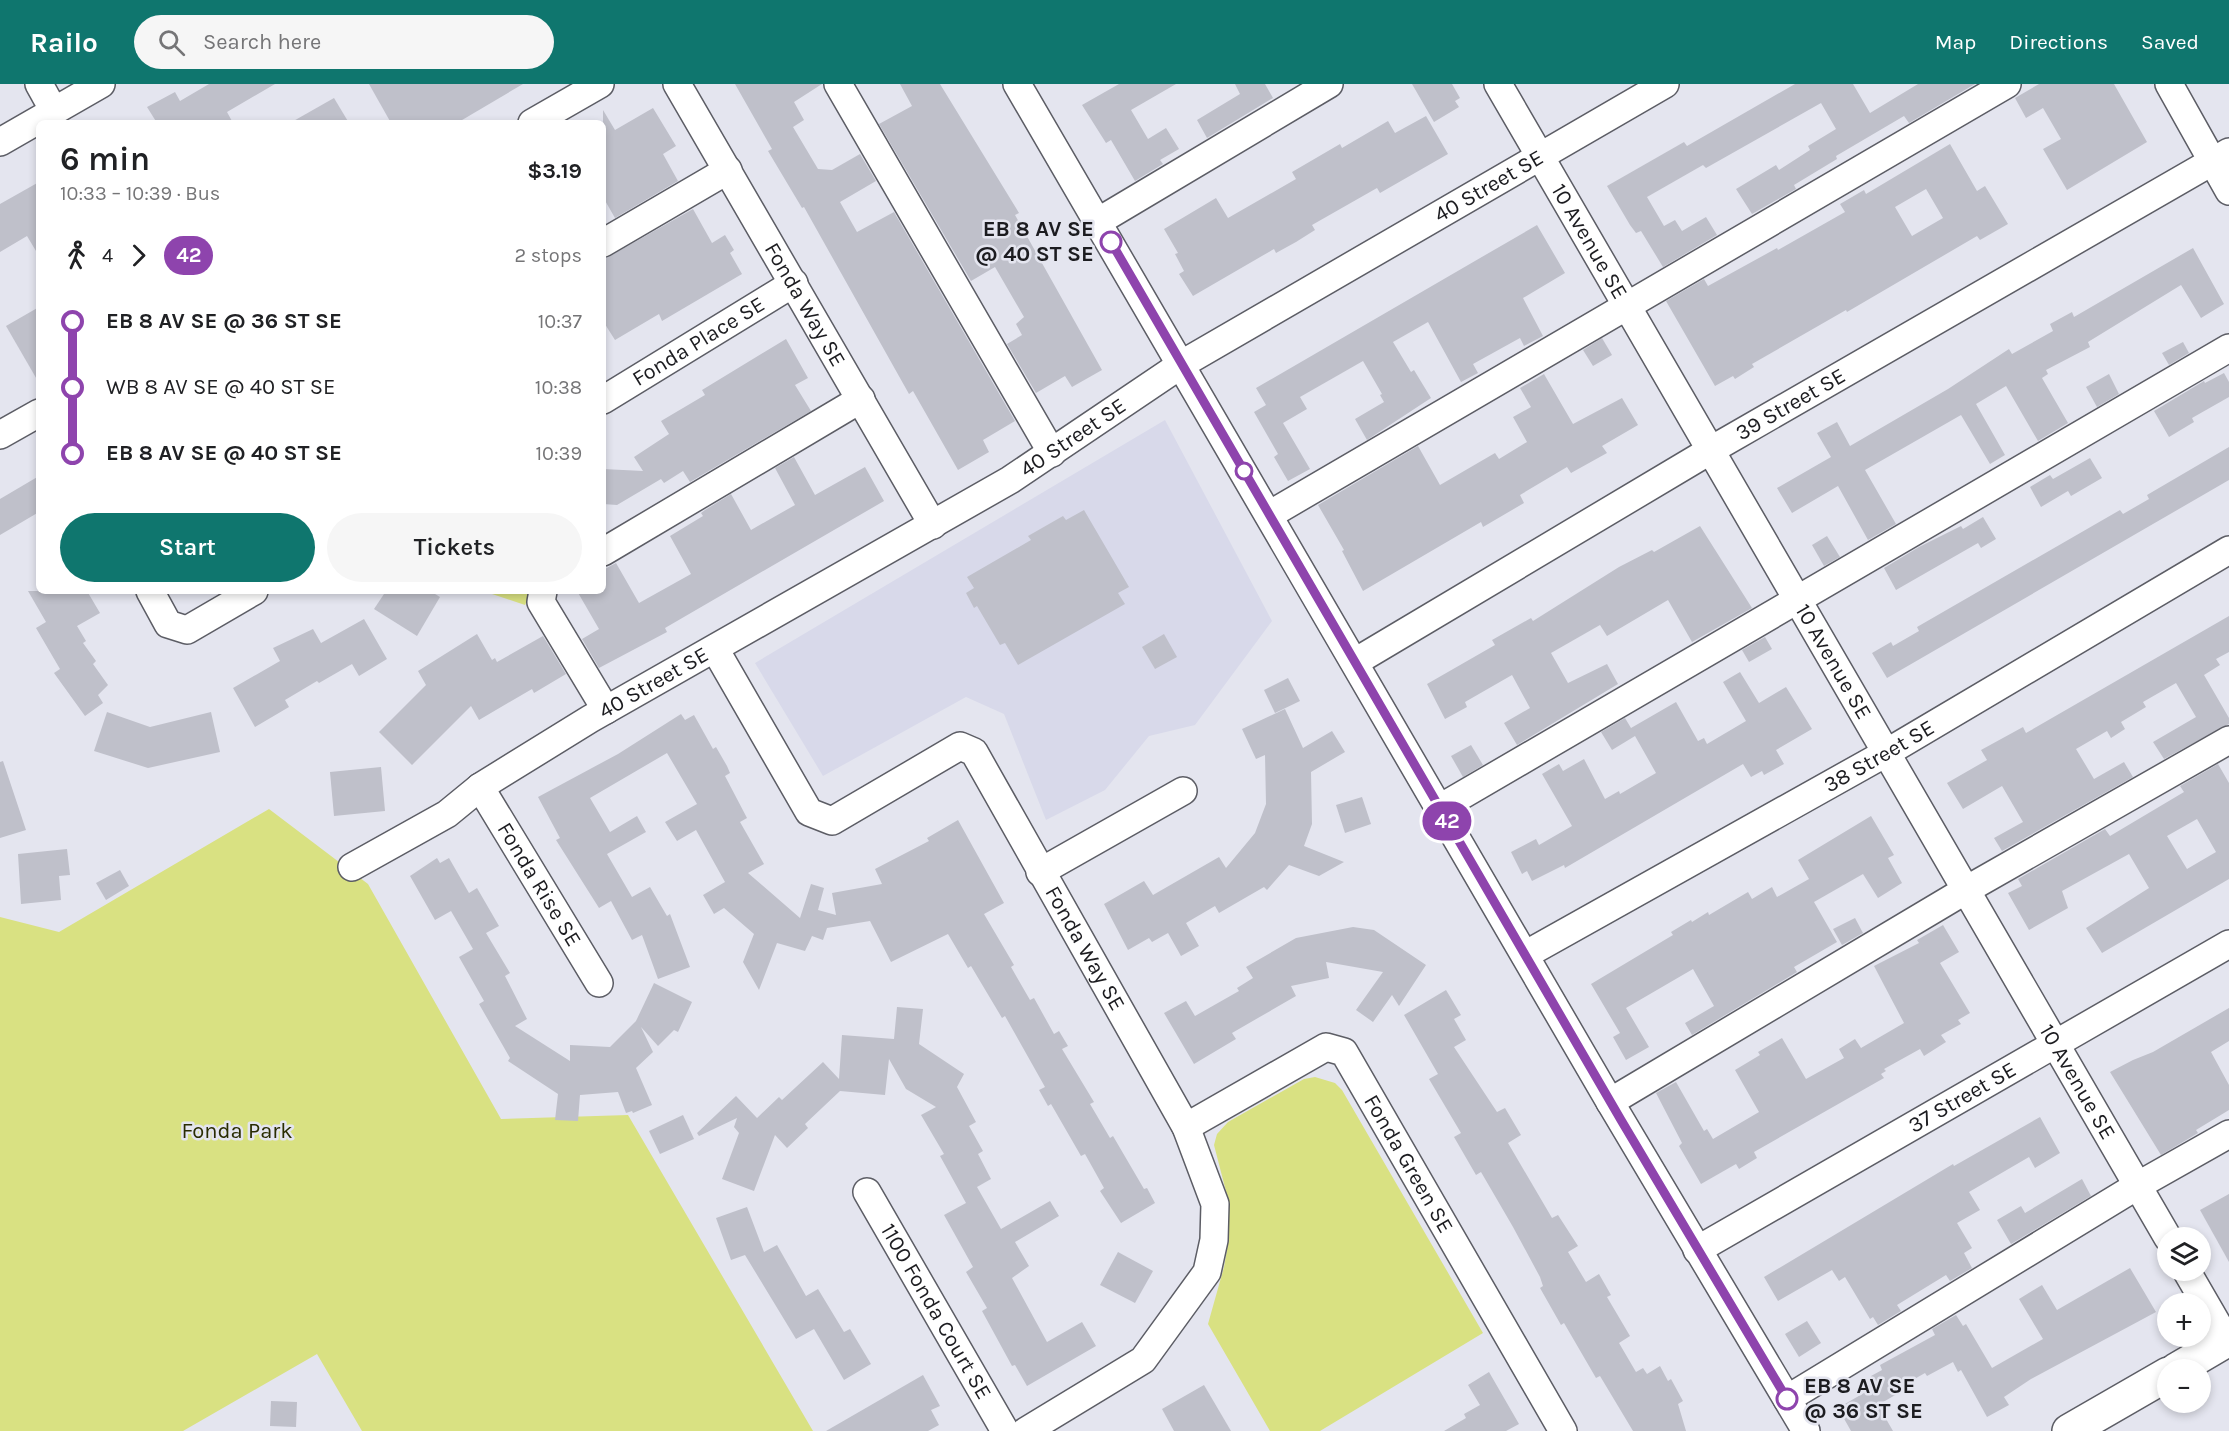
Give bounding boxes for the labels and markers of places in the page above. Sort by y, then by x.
place label: EB 8 AV SE @ 40 ST SE [975,216,1094,267]
marker: EB 8 AV SE @ 40 ST SE [1100,231,1122,253]
unlabelled marker [1235,462,1253,480]
place label: EB 8 AV SE @ 36 ST SE [1804,1373,1923,1424]
marker: EB 8 AV SE @ 36 ST SE [1776,1388,1798,1410]

